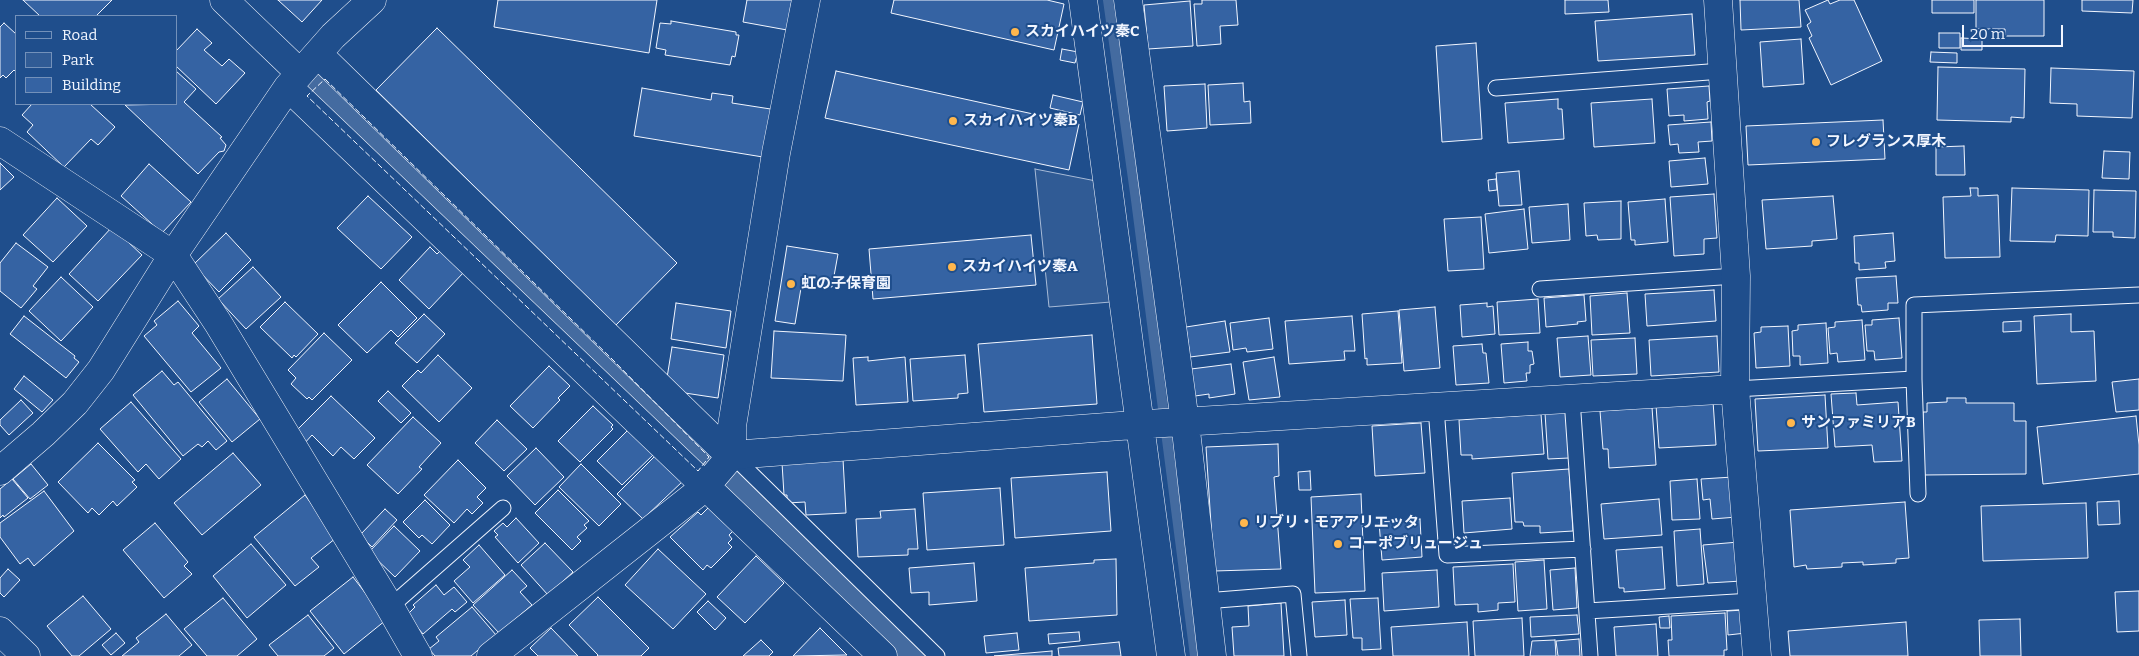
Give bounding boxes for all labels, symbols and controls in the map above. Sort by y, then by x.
legend [15,15,178,105]
scale bar [1964,15,2065,47]
place label: スカイハイツ秦C [1025,23,1139,41]
text: 20 m [1970,25,2005,43]
text: Road [62,26,97,44]
marker: スカイハイツ秦C [1009,26,1021,38]
text: Park [62,51,94,69]
text: Building [62,76,121,94]
place label: スカイハイツ秦B [963,112,1078,130]
marker: スカイハイツ秦B [947,115,959,127]
place label: フレグランス厚木 [1826,133,1946,151]
marker: フレグランス厚木 [1810,136,1822,148]
place label: スカイハイツ秦A [962,258,1078,276]
marker: スカイハイツ秦A [946,261,958,273]
place label: 虹の子保育園 [801,275,891,293]
marker: 虹の子保育園 [785,278,797,290]
place label: サンファミリアB [1801,414,1916,432]
marker: サンファミリアB [1785,417,1797,429]
place label: リブリ・モアアリエッタ [1254,514,1419,532]
marker: リブリ・モアアリエッタ [1238,517,1250,529]
place label: コーポブリュージュ [1348,535,1483,553]
marker: コーポブリュージュ [1332,538,1344,550]

